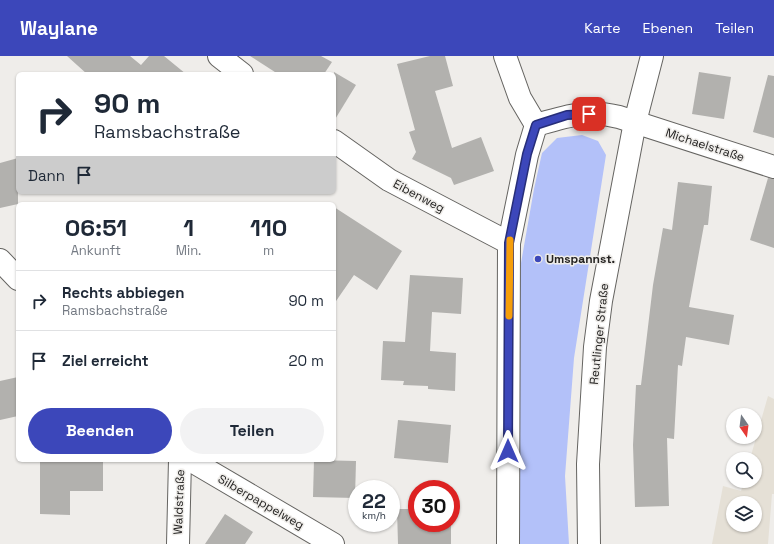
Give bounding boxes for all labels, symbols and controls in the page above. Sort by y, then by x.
text: Waylane [20,16,98,41]
text: Karte [584,19,621,37]
text: Ebenen [643,19,693,37]
text: Teilen [715,19,754,37]
text: 90 m [94,85,160,121]
icon: right [28,88,80,140]
pin [572,97,606,131]
icon: arrive [578,103,600,125]
text: Ramsbachstraße [94,120,241,143]
street label: Michaelstraße [663,125,747,165]
icon: arrive [73,164,95,186]
text: Dann [28,166,65,185]
street label: Eibenweg [390,176,448,216]
text: 06:51 [65,212,127,243]
text: 1 [183,212,194,243]
text: 110 [250,212,287,243]
text: Ankunft [71,242,121,259]
text: Min. [176,242,201,259]
text: m [263,242,274,259]
place label: Umspannst. [546,251,615,267]
marker: Umspannst. [533,254,543,264]
street label: Reutlinger Straße [586,282,612,386]
text: Rechts abbiegen [62,283,184,302]
icon: right [28,290,50,312]
text: 90 m [288,291,324,310]
text: Ramsbachstraße [62,302,168,319]
icon: arrive [28,350,50,372]
text: Ziel erreicht [62,351,149,370]
text: 20 m [289,351,324,370]
button: Beenden [28,408,172,454]
button: Teilen [180,408,324,454]
north arrow [726,408,762,444]
map controls [726,408,762,532]
position arrow [487,430,529,472]
button: search [726,452,762,488]
street label: Waldstraße [170,469,188,535]
street label: Silberpappelweg [215,471,307,533]
speed limit sign: 30 [408,480,460,532]
text: 22 [362,488,386,514]
button: layers [726,496,762,532]
text: km/h [362,509,386,522]

